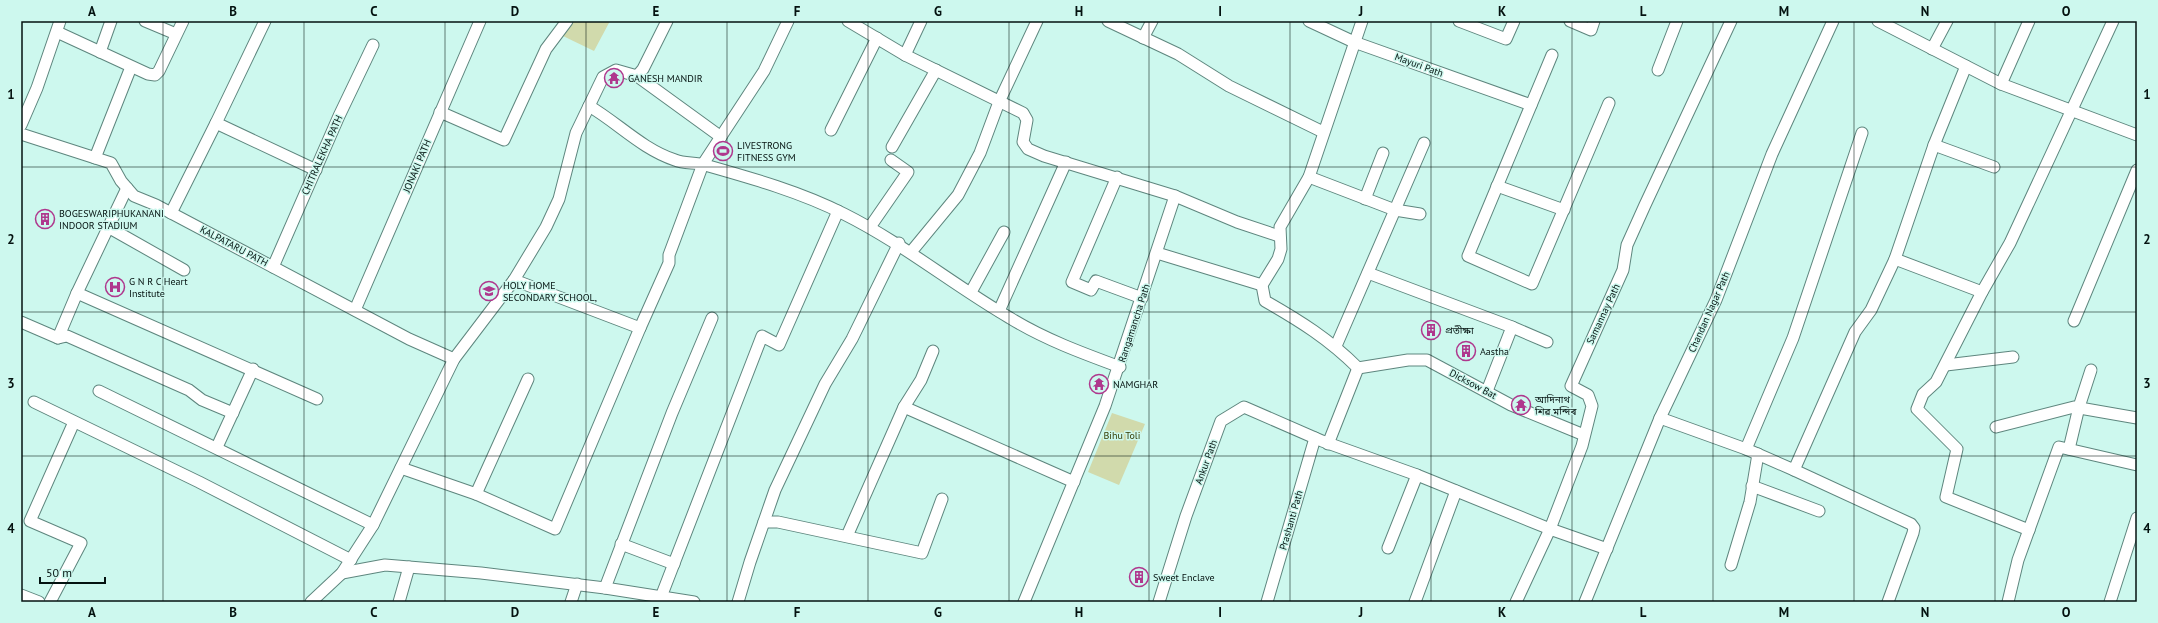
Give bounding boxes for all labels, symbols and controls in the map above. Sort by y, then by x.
text: A [88,3,96,20]
text: B [229,3,237,20]
text: C [370,3,378,20]
text: D [511,3,519,20]
text: E [653,3,660,20]
text: F [794,3,801,20]
text: G [934,3,942,20]
text: H [1075,3,1083,20]
text: I [1218,3,1222,20]
text: J [1358,3,1363,20]
text: K [1498,3,1506,20]
text: L [1640,3,1647,20]
text: M [1779,3,1789,20]
text: N [1921,3,1929,20]
text: O [2062,3,2071,20]
street label: Mayuri Path [1393,50,1445,80]
temple icon: GANESH MANDIR [603,67,625,89]
place label: GANESH MANDIR [628,72,703,85]
text: 1 [7,86,15,103]
text: 1 [2143,86,2151,103]
street label: CHITRALEKHA PATH [299,113,345,197]
street label: JONAKI PATH [400,137,434,195]
place label: LIVESTRONG FITNESS GYM [737,139,796,164]
sports icon: LIVESTRONG FITNESS GYM [712,140,734,162]
place label: BOGESWARIPHUKANANI INDOOR STADIUM [59,207,164,232]
building icon: BOGESWARIPHUKANANI INDOOR STADIUM [34,208,56,230]
street label: KALPATARU PATH [198,223,270,269]
text: 2 [7,231,15,248]
text: 2 [2143,231,2151,248]
street label: Chandan Nagar Path [1685,270,1733,354]
place label: G N R C Heart Institute [129,275,188,300]
hospital icon: G N R C Heart Institute [104,276,126,298]
place label: HOLY HOME SECONDARY SCHOOL, [503,279,597,304]
school or university icon: HOLY HOME SECONDARY SCHOOL, [478,280,500,302]
street label: Rangamancha Path [1115,282,1153,364]
street label: Samannay Path [1583,282,1623,346]
building icon: প্রতীক্ষা [1420,319,1442,341]
place label: প্রতীক্ষা [1445,324,1474,337]
building icon: Aastha [1455,340,1477,362]
place label: Aastha [1480,345,1509,358]
street label: Dicksow Bat [1447,366,1500,402]
temple icon: NAMGHAR [1088,373,1110,395]
text: 3 [7,375,15,392]
text: 3 [2143,375,2151,392]
place label: NAMGHAR [1113,378,1158,391]
place label: আদিনাথ শিৱ মন্দিৰ [1534,393,1577,418]
temple icon: আদিনাথ শিৱ মন্দিৰ [1510,394,1532,416]
park label: Bihu Toli [1104,429,1140,442]
street label: Ankur Path [1192,438,1220,486]
street label: Prashanti Path [1276,489,1306,551]
text: 4 [7,520,15,537]
text: 4 [2143,520,2151,537]
scale bar [40,559,105,585]
text: 50 m [46,565,72,580]
building icon: Sweet Enclave [1128,566,1150,588]
place label: Sweet Enclave [1153,571,1215,584]
text: A [88,604,96,621]
text: B [229,604,237,621]
text: C [370,604,378,621]
text: D [511,604,519,621]
text: E [653,604,660,621]
text: F [794,604,801,621]
text: G [934,604,942,621]
text: H [1075,604,1083,621]
text: I [1218,604,1222,621]
text: J [1358,604,1363,621]
text: K [1498,604,1506,621]
text: L [1640,604,1647,621]
text: M [1779,604,1789,621]
text: N [1921,604,1929,621]
text: O [2062,604,2071,621]

